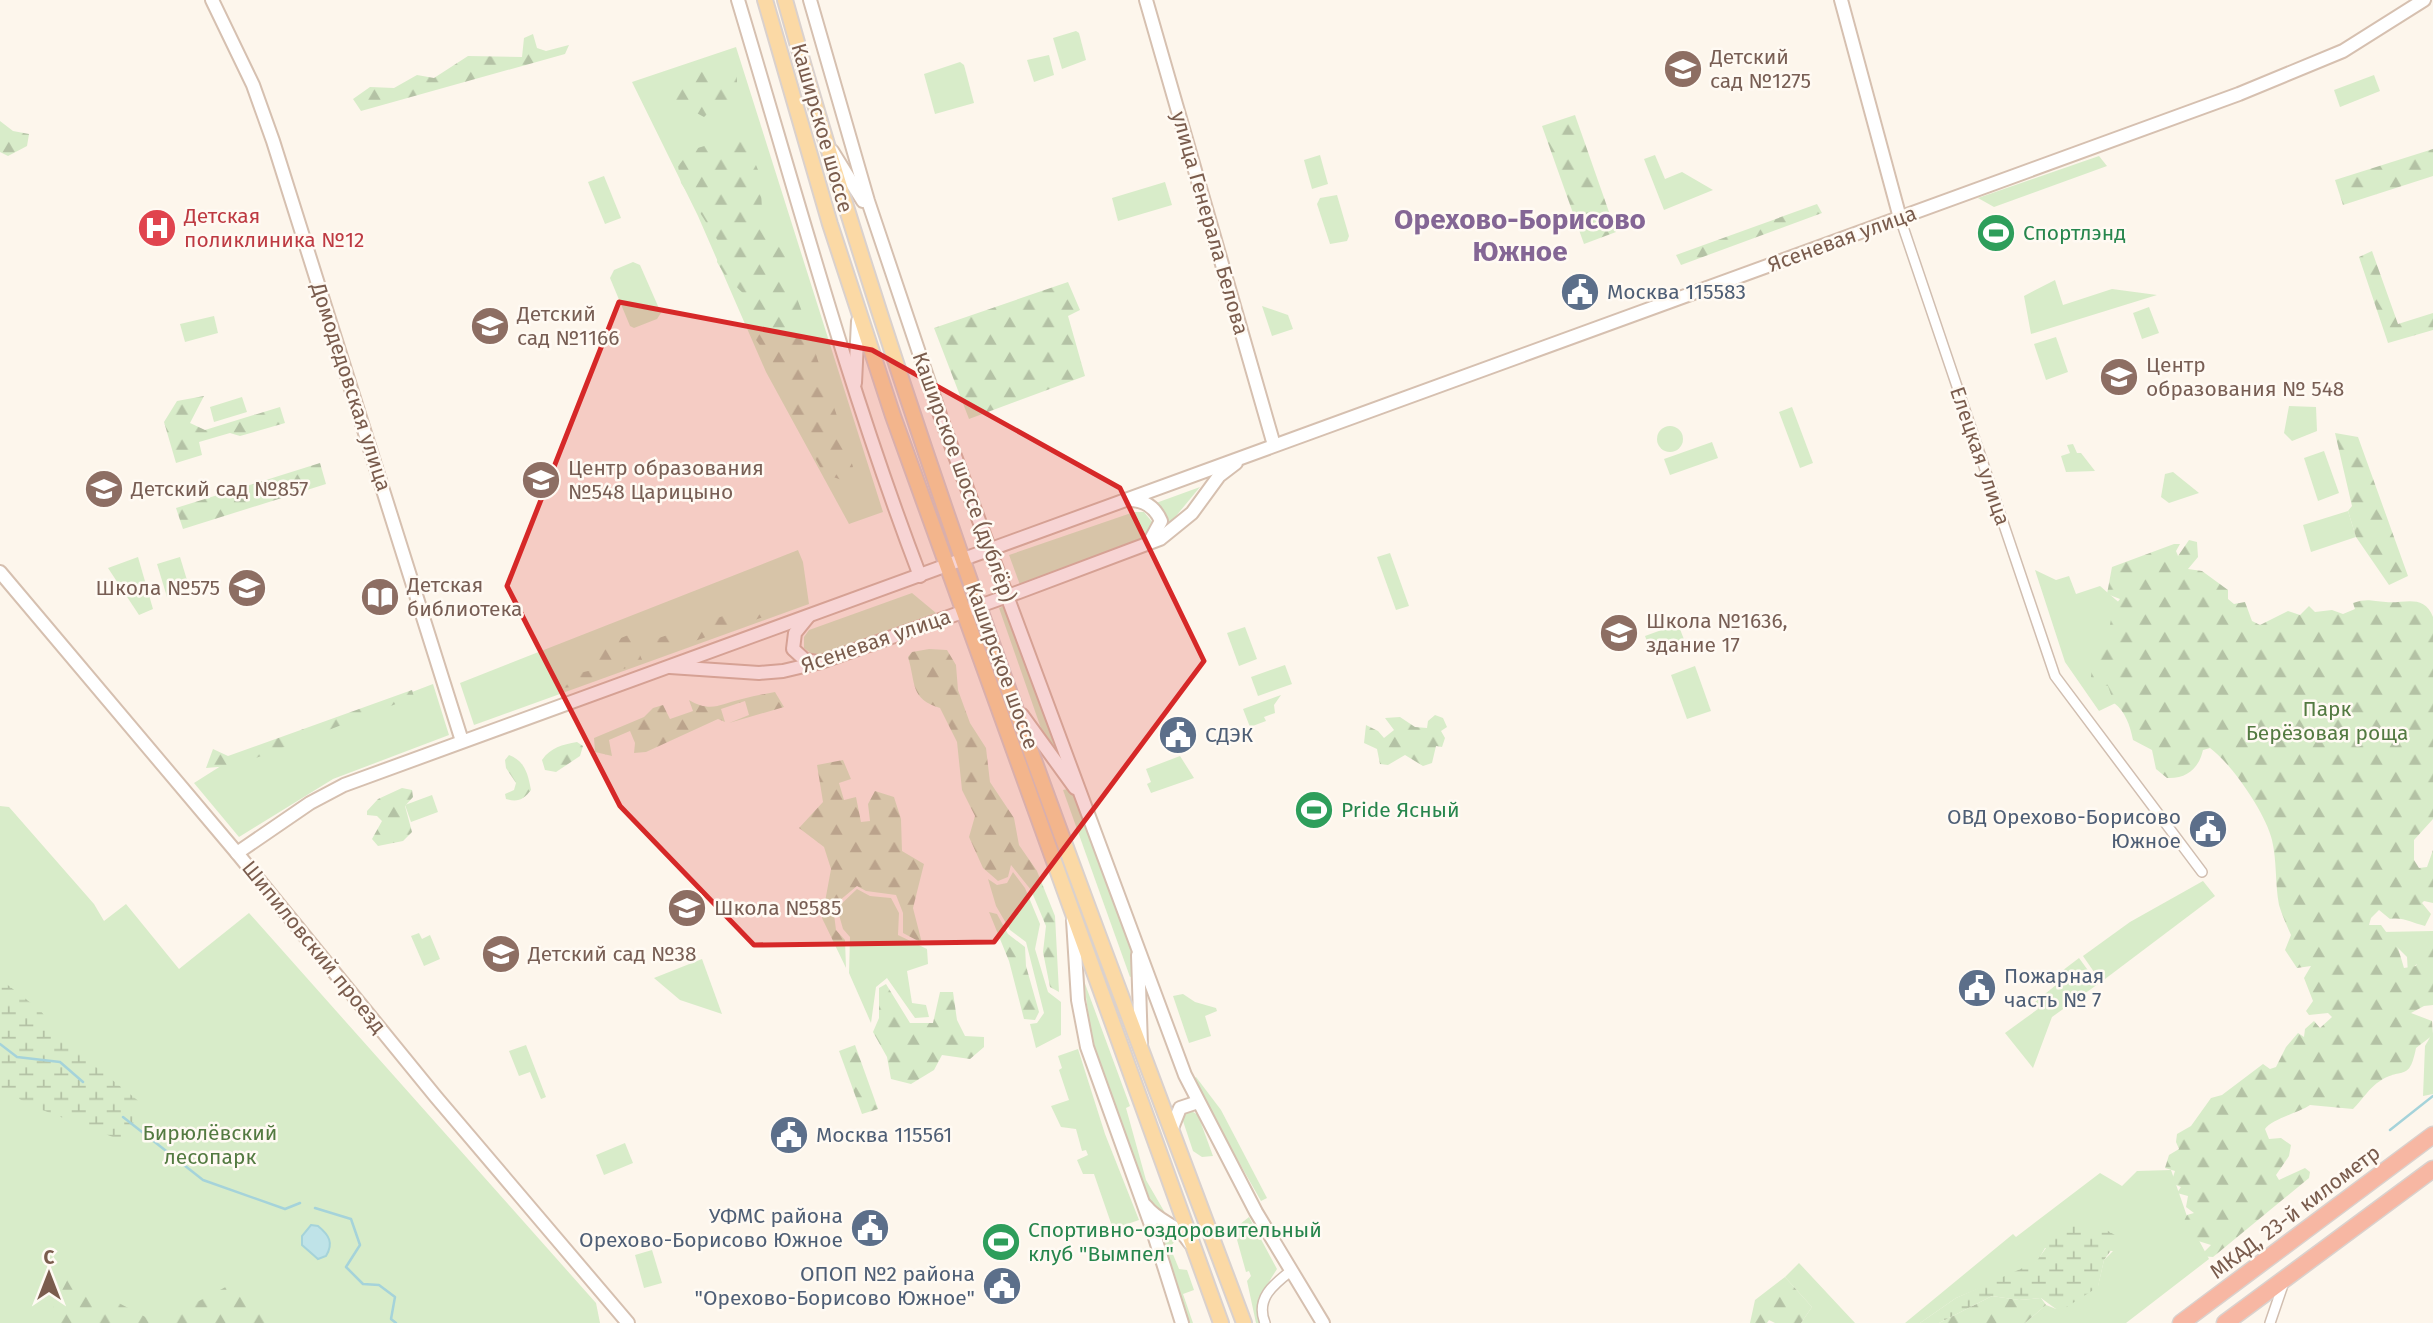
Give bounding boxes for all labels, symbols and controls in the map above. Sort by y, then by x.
street label: Каширское шоссе [785,40,859,216]
place label: Детский сад №1275 [1709,44,1811,94]
school or university icon: Детский сад №1275 [1662,48,1704,90]
street label: улица Генерала Белова [1166,108,1254,338]
street label: Ясеневая улица [1764,200,1920,278]
place label: Детская поликлиника №12 [183,203,364,253]
district label: Орехово-Борисово Южное [1394,203,1646,268]
hospital icon: Детская поликлиника №12 [136,207,178,249]
sports icon: Спортлэнд [1975,212,2017,254]
place label: Спортлэнд [2023,220,2126,246]
public building icon: Москва 115583 [1559,271,1601,313]
street label: Домодедовская улица [305,279,397,494]
place label: Москва 115583 [1607,279,1746,305]
place label: Детский сад №1166 [516,301,619,351]
school or university icon: Детский сад №1166 [469,305,511,347]
street label: Каширское шоссе (дублёр) [907,348,1021,606]
place label: Центр образования № 548 [2146,352,2344,402]
school or university icon: Центр образования № 548 [2098,356,2140,398]
street label: Елецкая улица [1944,383,2016,529]
place label: Центр образования №548 Царицыно [568,455,764,505]
school or university icon: Центр образования №548 Царицыно [520,459,562,501]
school or university icon: Детский сад №857 [83,468,125,510]
place label: Детский сад №857 [130,476,308,502]
school or university icon: Школа №575 [226,567,268,609]
place label: Детская библиотека [406,572,523,622]
place label: Школа №575 [96,575,220,601]
library icon: Детская библиотека [359,576,401,618]
street label: Каширское шоссе [960,579,1044,753]
street label: Ясеневая улица [798,603,954,679]
place label: Школа №1636, здание 17 [1646,608,1788,658]
school or university icon: Школа №1636, здание 17 [1598,612,1640,654]
park label: Парк Берёзовая роща [2246,696,2408,746]
public building icon: СДЭК [1157,714,1199,756]
place label: СДЭК [1205,722,1254,748]
sports icon: Pride Ясный [1293,789,1335,831]
place label: Pride Ясный [1341,797,1460,823]
place label: ОВД Орехово-Борисово Южное [1947,804,2181,854]
public building icon: ОВД Орехово-Борисово Южное [2187,808,2229,850]
street label: Шипиловский проезд [236,855,392,1039]
school or university icon: Школа №585 [666,887,708,929]
place label: Школа №585 [714,895,841,921]
school or university icon: Детский сад №38 [480,933,522,975]
place label: Детский сад №38 [527,941,697,967]
place label: Пожарная часть № 7 [2004,963,2104,1013]
public building icon: Пожарная часть № 7 [1956,967,1998,1009]
public building icon: Москва 115561 [768,1114,810,1156]
park label: Бирюлёвский лесопарк [143,1120,277,1170]
place label: Москва 115561 [816,1122,952,1148]
street label: МКАД, 23-й километр [2205,1139,2385,1285]
place label: УФМС района Орехово-Борисово Южное [579,1203,843,1253]
public building icon: УФМС района Орехово-Борисово Южное [849,1207,891,1249]
place label: Спортивно-оздоровительный клуб "Вымпел" [1028,1217,1322,1267]
sports icon: Спортивно-оздоровительный клуб "Вымпел" [980,1221,1022,1263]
north arrow [14,1239,84,1309]
text: С [44,1246,55,1269]
place label: ОПОП №2 района "Орехово-Борисово Южное" [695,1261,975,1311]
public building icon: ОПОП №2 района "Орехово-Борисово Южное" [981,1265,1023,1307]

